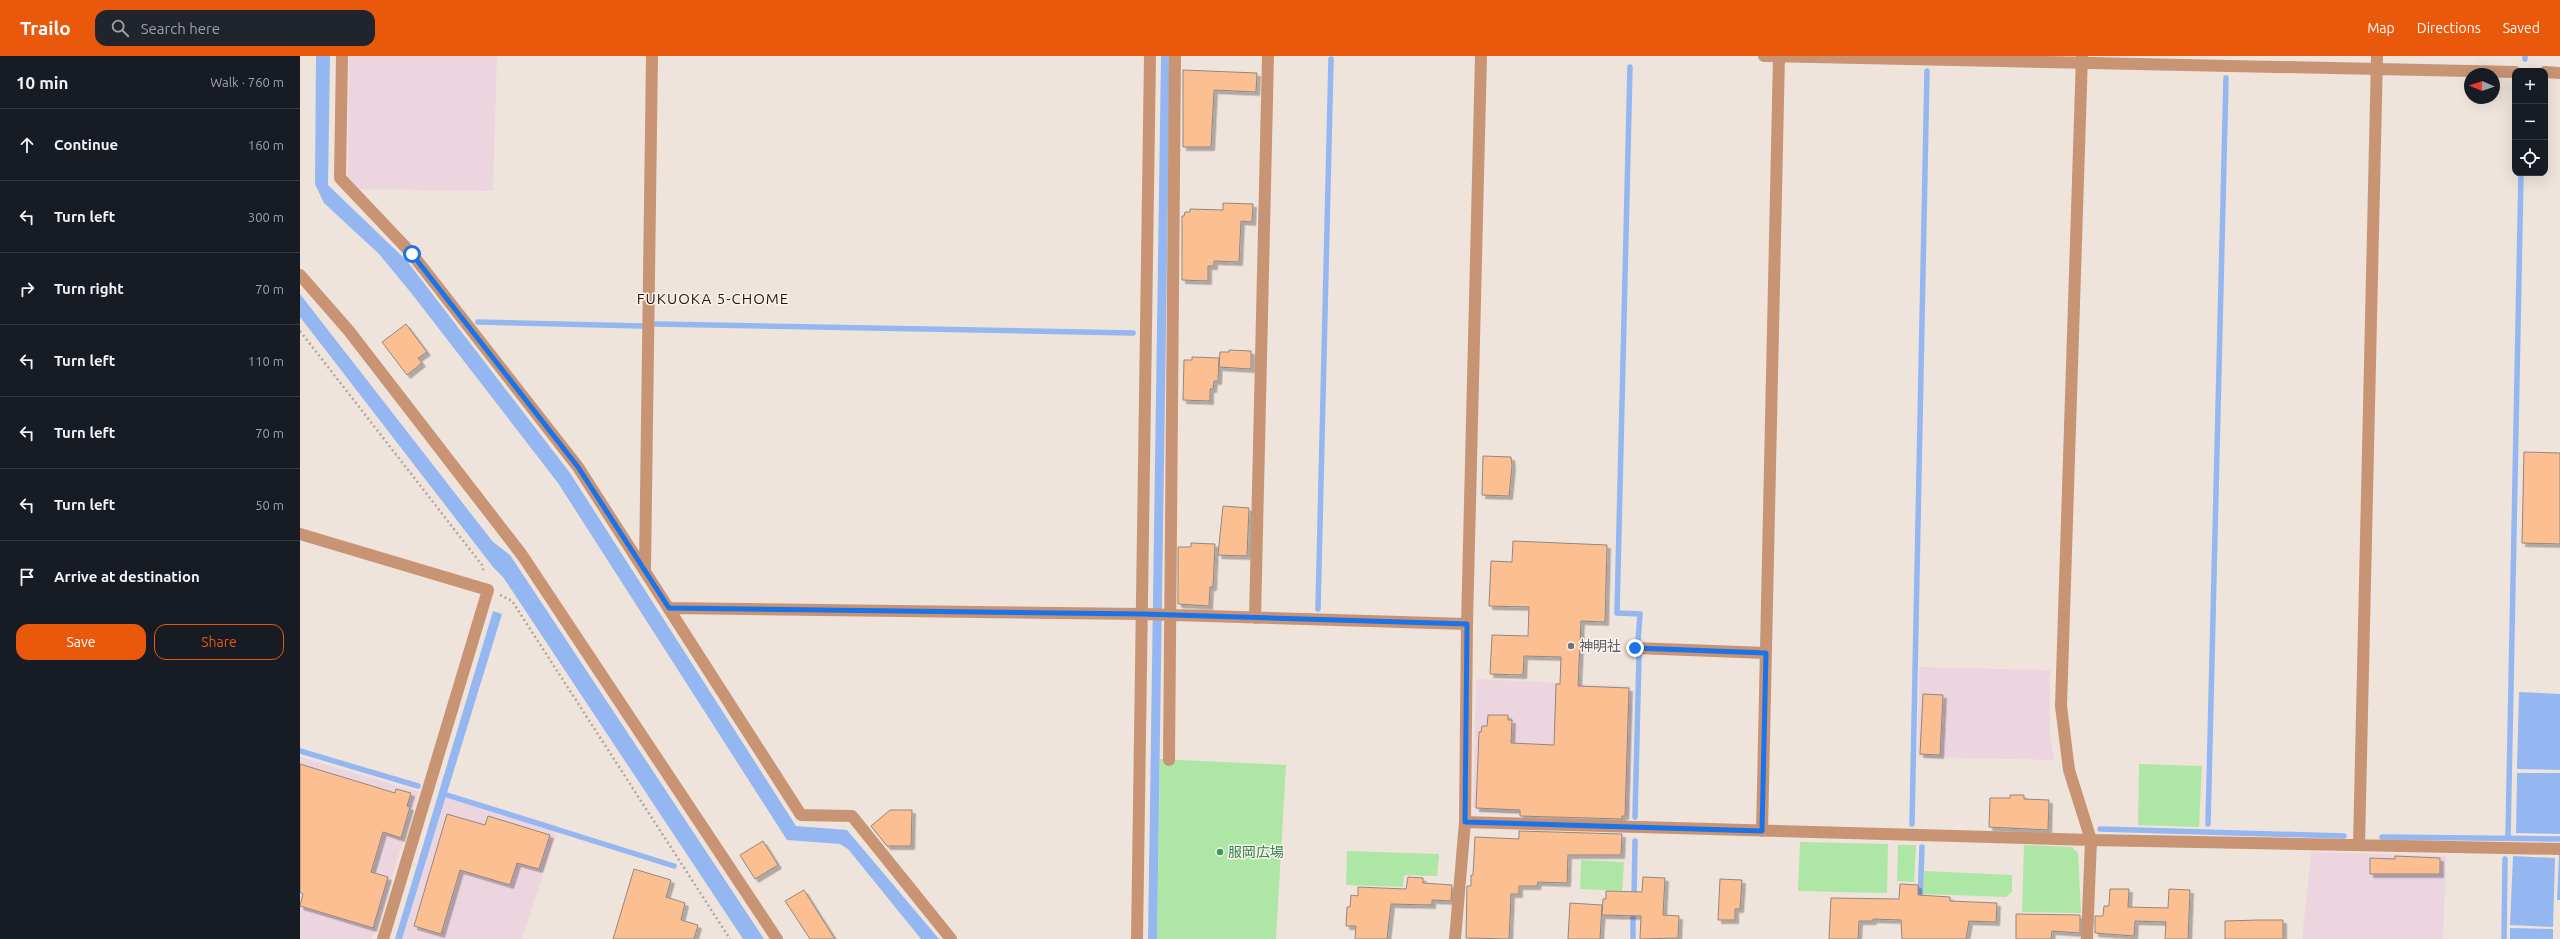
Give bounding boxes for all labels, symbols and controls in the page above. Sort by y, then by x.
search box [95,10,375,46]
text: Trailo [20,17,71,39]
icon: search [109,17,131,39]
text: Search here [141,20,220,37]
text: Map [2367,20,2395,36]
text: Directions [2417,20,2481,36]
text: Saved [2503,20,2540,36]
north arrow [2464,68,2500,104]
map controls [2512,68,2548,176]
button: + [2512,68,2548,104]
text: 10 min [16,73,69,92]
text: Walk · 760 m [210,75,284,89]
button: − [2512,104,2548,140]
icon: ahead [16,134,38,156]
text: Continue [54,136,118,153]
text: 160 m [248,138,284,152]
button: locate [2512,140,2548,176]
icon: left [16,206,38,228]
text: Turn left [54,208,115,225]
text: 300 m [248,210,284,224]
route start [403,245,421,263]
icon: right [16,278,38,300]
text: Turn right [54,280,124,297]
text: 70 m [255,282,284,296]
district label: FUKUOKA 5-CHOME [637,290,789,307]
icon: left [16,350,38,372]
text: Turn left [54,352,115,369]
text: 110 m [248,354,284,368]
icon: left [16,422,38,444]
text: Turn left [54,424,115,441]
text: 70 m [255,426,284,440]
icon: left [16,494,38,516]
text: Turn left [54,496,115,513]
text: 50 m [255,498,284,512]
icon: arrive [16,566,38,588]
text: Arrive at destination [54,568,200,585]
button: Save [16,624,146,660]
button: Share [154,624,284,660]
place label: 神明社 [1579,638,1621,654]
route end [1626,639,1644,657]
marker: 神明社 [1566,641,1576,651]
place label: 服岡広場 [1228,844,1284,860]
marker: 服岡広場 [1215,847,1225,857]

